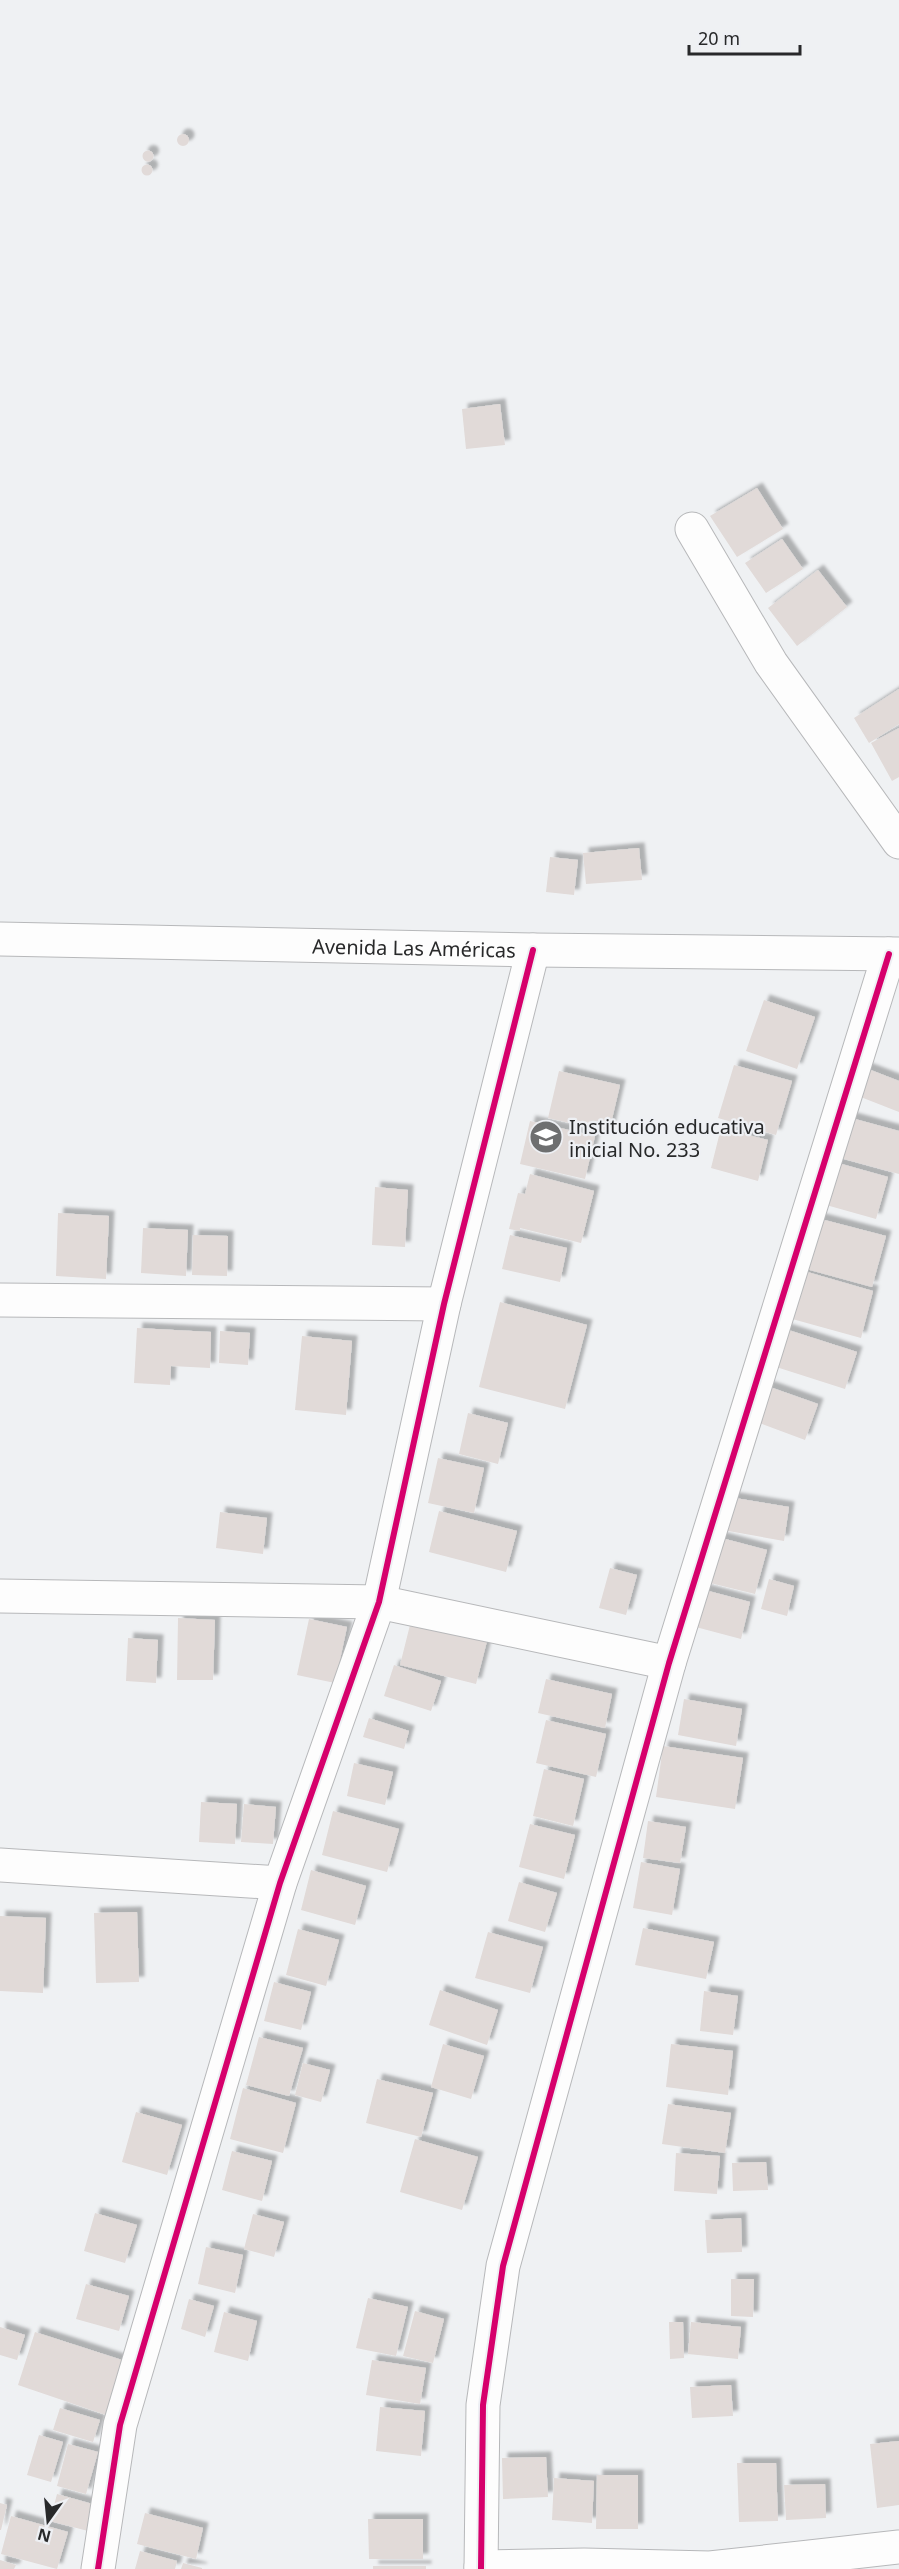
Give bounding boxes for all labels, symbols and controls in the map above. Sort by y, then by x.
scale bar [689,18,800,56]
text: 20 m [698,26,740,50]
street label: Avenida Las Américas [312,932,516,963]
place label: Institución educativa inicial No. 233 [569,1113,765,1163]
school or university icon: Institución educativa inicial No. 233 [528,1119,564,1155]
north arrow [18,2491,78,2551]
text: N [35,2523,53,2548]

